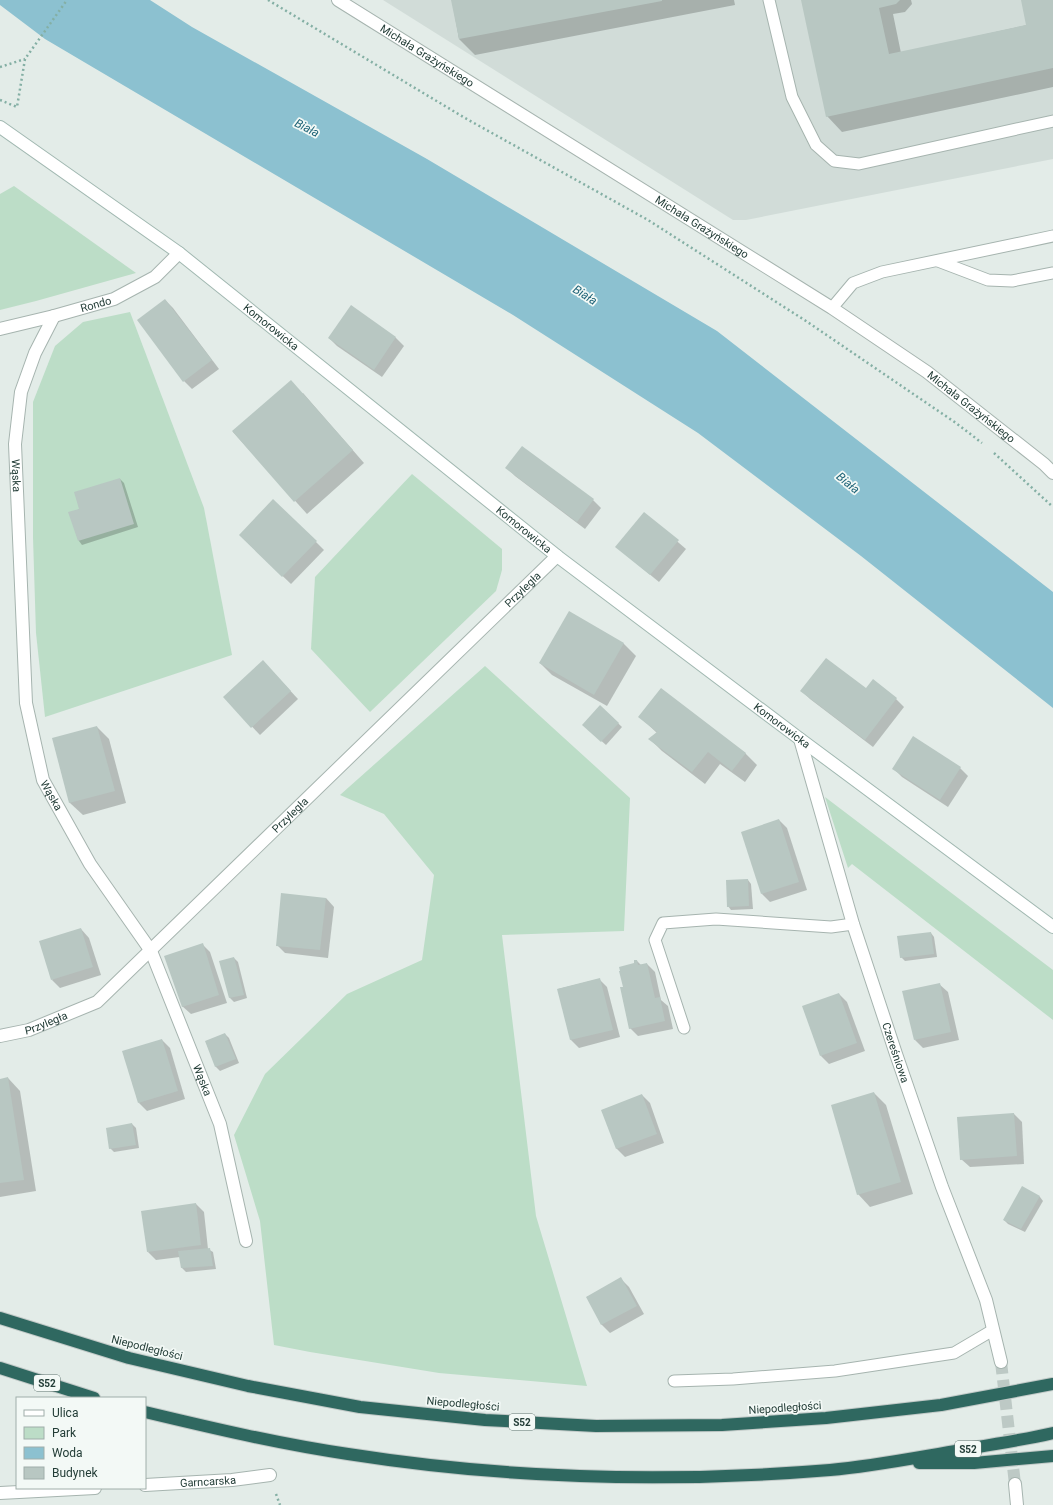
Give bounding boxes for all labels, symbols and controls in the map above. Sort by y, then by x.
street label: Michała Grażyńskiego [378,22,476,90]
water label: Biała [292,116,322,140]
street label: Michała Grażyńskiego [653,193,751,261]
water label: Biała [570,282,600,308]
street label: Rondo [79,294,113,315]
street label: Komorowicka [241,301,301,353]
street label: Michała Grażyńskiego [925,368,1018,445]
street label: Wąska [9,459,24,492]
water label: Biała [834,469,862,497]
street label: Komorowicka [494,503,554,556]
street label: Przyległa [502,569,543,610]
street label: Komorowicka [751,700,813,751]
street label: Wąska [38,778,65,813]
street label: Przyległa [269,794,311,835]
street label: Przyległa [24,1008,69,1037]
street label: Czereśniowa [880,1021,912,1085]
street label: Wąska [190,1062,215,1098]
street label: Niepodległości [110,1333,184,1363]
road number: S52 [34,1375,60,1391]
street label: Niepodległości [426,1394,500,1414]
legend [16,1397,146,1489]
street label: Niepodległości [748,1399,822,1417]
text: Ulica [52,1406,78,1420]
road number: S52 [509,1414,535,1430]
text: Park [52,1426,77,1440]
road number: S52 [955,1441,981,1457]
text: Woda [52,1446,83,1460]
text: Budynek [52,1466,99,1480]
street label: Garncarska [180,1473,237,1489]

